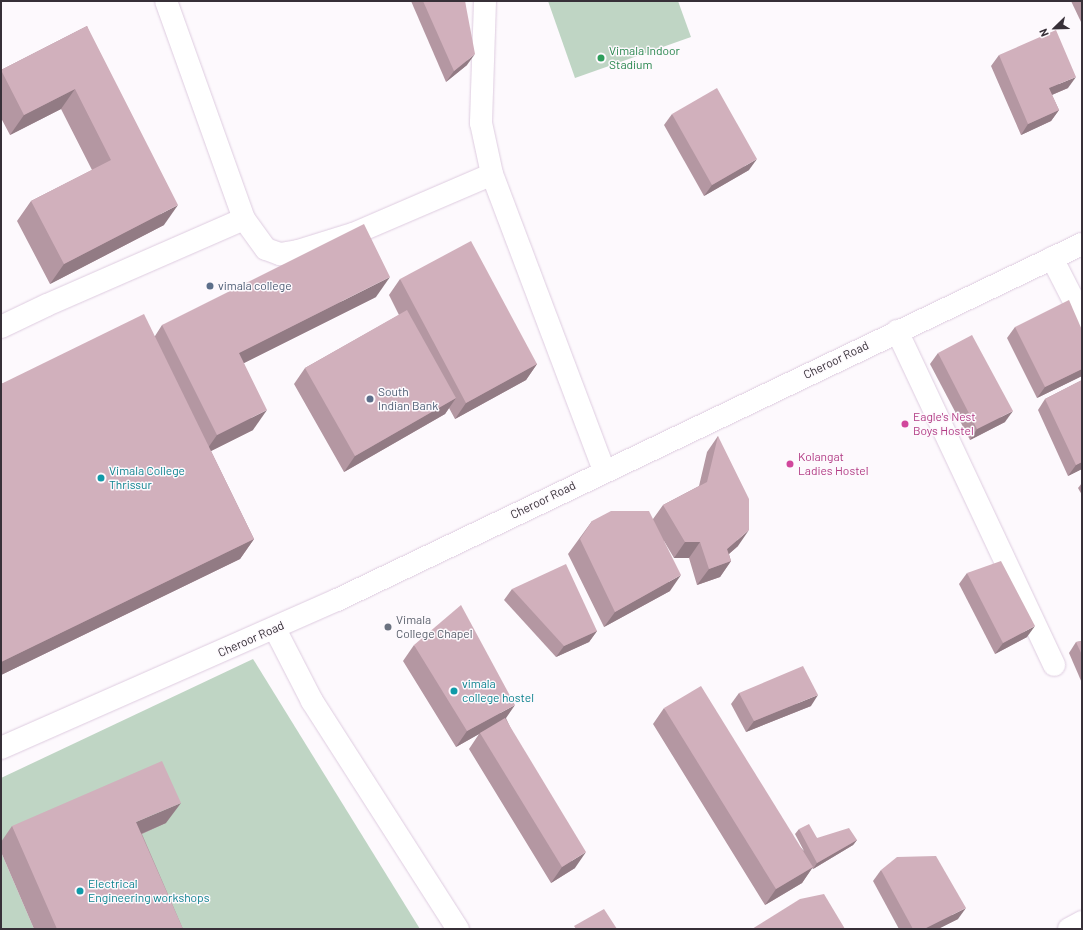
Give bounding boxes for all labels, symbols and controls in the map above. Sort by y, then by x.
north arrow [1035,8,1075,48]
text: N [1036,27,1051,39]
place label: Vimala Indoor Stadium [609,44,680,72]
marker: Vimala Indoor Stadium [596,53,606,63]
place label: vimala college [218,279,292,293]
marker: vimala college [205,281,215,291]
street label: Cheroor Road [801,338,871,382]
place label: South Indian Bank [378,385,438,413]
marker: South Indian Bank [365,394,375,404]
place label: Eagle's Nest Boys Hostel [913,410,976,438]
marker: Eagle's Nest Boys Hostel [900,419,910,429]
place label: Kolangat Ladies Hostel [798,450,869,478]
marker: Kolangat Ladies Hostel [785,459,795,469]
place label: Vimala College Thrissur [109,464,185,492]
marker: Vimala College Thrissur [96,473,106,483]
street label: Cheroor Road [508,478,578,522]
place label: Vimala College Chapel [396,613,473,641]
street label: Cheroor Road [216,618,286,660]
marker: Vimala College Chapel [383,622,393,632]
place label: vimala college hostel [462,677,534,705]
marker: vimala college hostel [449,686,459,696]
place label: Electrical Engineering workshops [88,877,210,905]
marker: Electrical Engineering workshops [75,886,85,896]

